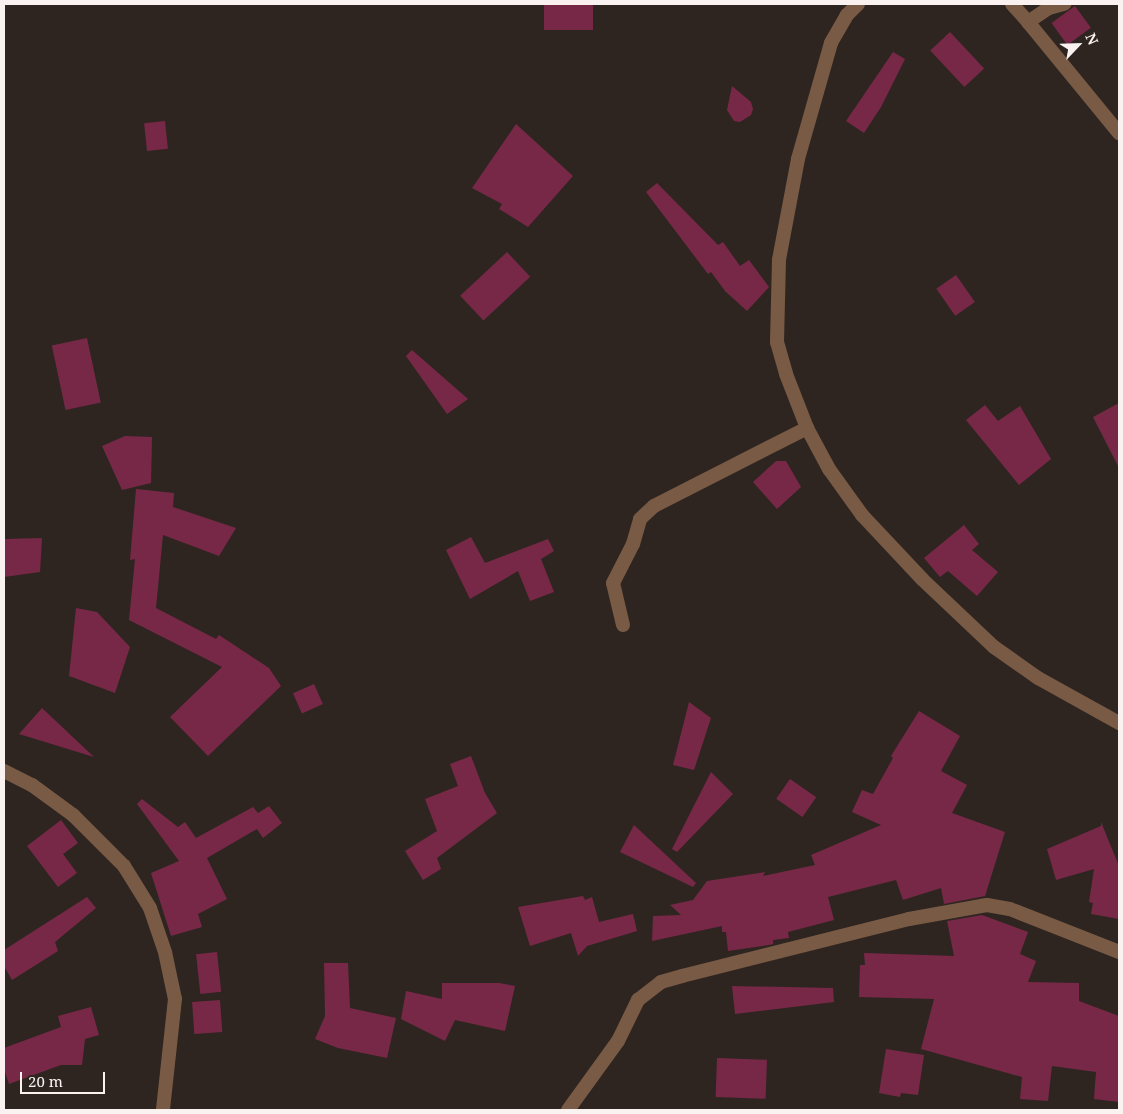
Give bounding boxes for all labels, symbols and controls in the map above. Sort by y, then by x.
north arrow [1053,20,1103,70]
text: N [1081,30,1103,48]
scale bar [22,1062,108,1094]
text: 20 m [28,1071,63,1091]

